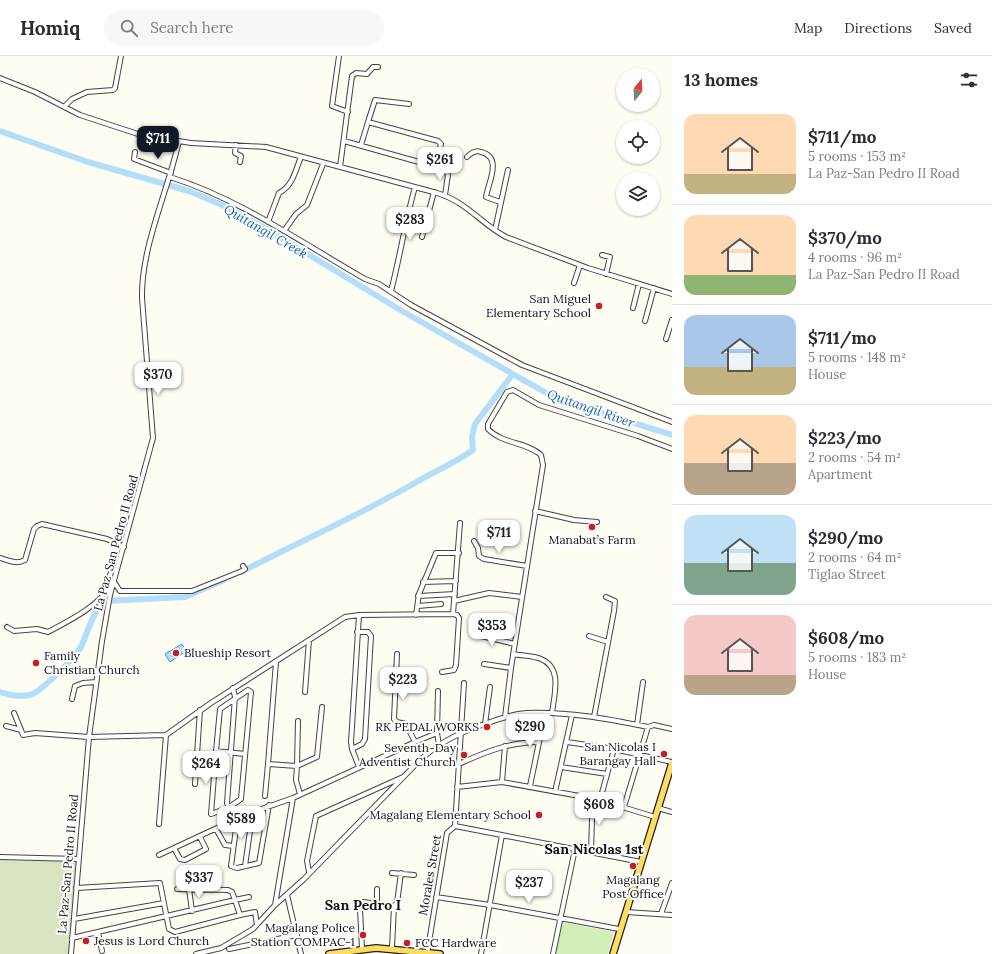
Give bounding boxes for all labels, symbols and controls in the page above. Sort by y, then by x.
search box [104,10,384,46]
text: Homiq [20,16,80,40]
icon: search [118,17,140,39]
text: Search here [150,18,233,37]
text: Map [794,19,822,37]
text: Directions [844,19,912,37]
text: Saved [934,19,972,37]
north arrow [616,68,660,112]
map controls [616,68,660,216]
text: 13 homes [684,69,758,91]
icon: filters [958,69,980,91]
button: locate [616,120,660,164]
pin: $711 [134,126,182,160]
text: $711/mo [808,126,876,148]
text: $711 [146,130,170,147]
icon: home [716,130,764,178]
pin: $261 [416,147,464,181]
text: 5 rooms · 153 m² [808,148,906,165]
text: $261 [426,151,454,168]
text: La Paz-San Pedro II Road [808,165,960,182]
button: layers [616,172,660,216]
water label: Quitangil Creek [221,201,311,262]
pin: $283 [386,207,434,241]
text: $283 [395,211,425,228]
text: $370/mo [808,227,882,249]
icon: home [716,231,764,279]
text: 4 rooms · 96 m² [808,249,902,266]
text: La Paz-San Pedro II Road [808,266,960,283]
place label: San Miguel Elementary School [486,291,591,320]
marker: San Miguel Elementary School [594,301,604,311]
text: $711/mo [808,327,876,349]
icon: home [716,331,764,379]
text: 5 rooms · 148 m² [808,349,906,366]
pin: $370 [134,362,182,396]
text: $370 [143,366,173,383]
text: House [808,366,846,383]
water label: Quitangil River [545,386,637,431]
text: $223/mo [808,427,881,449]
icon: home [716,431,764,479]
text: 2 rooms · 54 m² [808,449,901,466]
text: Apartment [808,466,873,483]
street label: La Paz-San Pedro II Road [90,473,141,612]
pin: $711 [475,520,523,554]
marker: Manabat’s Farm [587,522,597,532]
text: $711 [487,524,511,541]
text: $290/mo [808,527,883,549]
icon: home [716,531,764,579]
place label: Manabat’s Farm [548,532,636,547]
text: 2 rooms · 64 m² [808,549,901,566]
text: Tiglao Street [808,566,886,583]
pin: $353 [468,613,516,647]
text: $353 [477,617,507,634]
text: $608/mo [808,627,884,649]
icon: home [716,631,764,679]
place label: Blueship Resort [184,645,272,660]
place label: Family Christian Church [44,648,140,677]
marker: Blueship Resort [171,648,181,658]
text: 5 rooms · 183 m² [808,649,906,666]
marker: Family Christian Church [31,658,41,668]
text: House [808,666,846,683]
pin: $223 [379,667,427,701]
text: $223 [389,671,417,688]
pin: $290 [506,714,554,748]
text: $290 [515,718,545,735]
place label: RK PEDAL WORKS [375,719,479,734]
marker: RK PEDAL WORKS [482,722,492,732]
place label: San Nicolas I Barangay Hall [580,739,656,768]
place label: Seventh-Day Adventist Church [358,740,457,769]
marker: San Nicolas I Barangay Hall [659,749,669,759]
marker: Seventh-Day Adventist Church [459,750,469,760]
pin: $264 [182,751,230,785]
text: $264 [191,755,221,772]
pin: $608 [575,792,623,826]
street label: La Paz-San Pedro II Road [54,793,81,934]
text: $608 [584,796,614,813]
pin: $589 [217,806,265,840]
place label: Magalang Elementary School [369,807,531,822]
text: $589 [226,810,256,827]
marker: Magalang Elementary School [534,810,544,820]
street label: Morales Street [415,833,444,916]
district label: San Nicolas 1st [545,840,644,858]
marker: Magalang Post Office [628,861,638,871]
pin: $337 [175,865,223,899]
text: $337 [185,869,213,886]
pin: $237 [505,870,553,904]
place label: Magalang Post Office [602,872,664,901]
text: $237 [515,874,543,891]
district label: San Pedro I [325,896,401,914]
place label: Magalang Police Station COMPAC-1 [251,920,355,949]
marker: Magalang Police Station COMPAC-1 [358,930,368,940]
place label: Jesus is Lord Church [93,933,209,948]
place label: FCC Hardware [415,935,497,950]
marker: Jesus is Lord Church [81,936,91,946]
marker: FCC Hardware [402,938,412,948]

